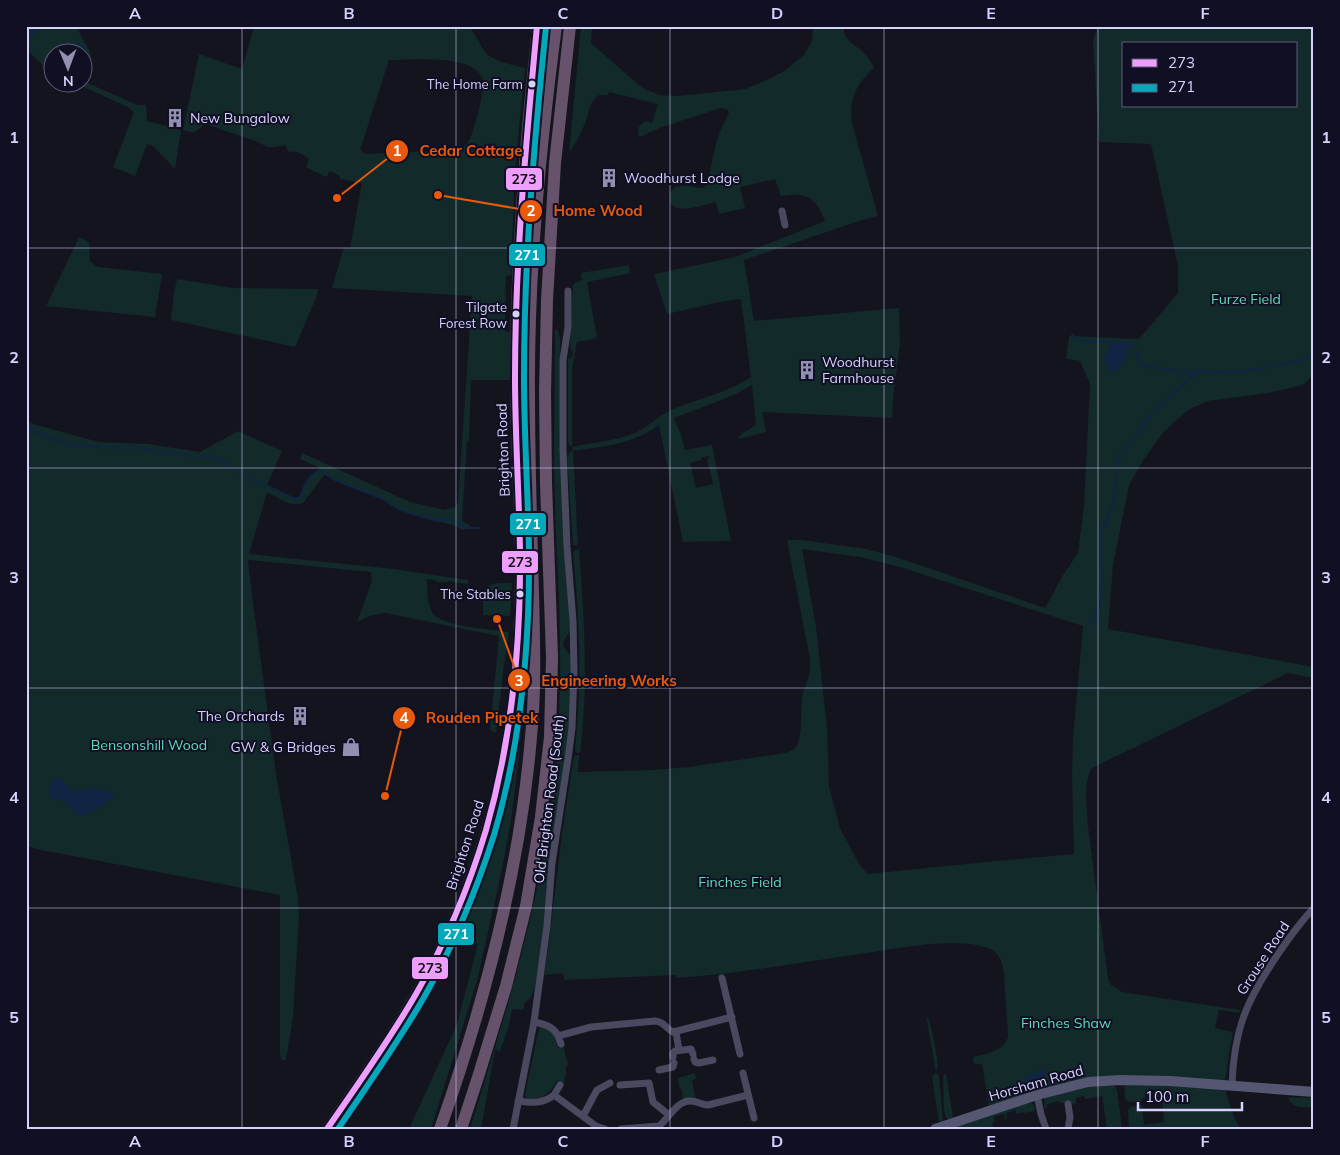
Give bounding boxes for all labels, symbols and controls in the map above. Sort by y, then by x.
text: A [129,3,141,23]
text: B [343,3,355,23]
text: C [558,3,569,23]
text: D [771,3,783,23]
text: E [986,3,996,23]
text: F [1200,3,1210,23]
north arrow [42,42,92,92]
legend [1122,42,1298,108]
text: 273 [1168,53,1195,72]
text: N [63,72,74,90]
place label: The Home Farm [427,76,523,92]
text: 271 [1168,77,1195,96]
marker: The Home Farm [527,79,537,89]
building icon: New Bungalow [164,107,186,129]
place label: New Bungalow [190,109,290,127]
text: 1 [9,127,19,147]
text: 1 [1321,127,1331,147]
callout: Cedar Cottage [385,136,532,166]
text: 1 [392,141,402,160]
text: Cedar Cottage [420,141,522,160]
line badge: 273 [505,167,543,191]
building icon: Woodhurst Lodge [598,167,620,189]
place label: Woodhurst Lodge [624,169,740,187]
text: 273 [511,170,537,188]
callout: Home Wood [518,196,653,226]
text: 2 [526,201,536,220]
text: Home Wood [553,201,643,220]
line badge: 271 [508,243,546,267]
text: 271 [514,246,540,264]
park label: Furze Field [1211,290,1281,308]
place label: Tilgate Forest Row [439,299,507,331]
marker: Tilgate Forest Row [511,309,521,319]
text: 2 [9,347,19,367]
text: 2 [1321,347,1331,367]
place label: Woodhurst Farmhouse [822,353,894,387]
building icon: Woodhurst Farmhouse [796,359,818,381]
street label: Brighton Road [492,403,514,497]
line badge: 271 [509,512,547,536]
text: 271 [515,515,541,533]
line badge: 273 [501,550,539,574]
text: 273 [507,553,533,571]
text: 3 [9,567,19,587]
text: 3 [1321,567,1331,587]
place label: The Stables [440,586,511,602]
marker: The Stables [515,589,525,599]
callout: Engineering Works [506,665,686,695]
text: 3 [514,671,524,690]
text: Engineering Works [541,671,677,690]
callout: Rouden Pipetek [391,703,548,733]
building icon: The Orchards [289,705,311,727]
place label: The Orchards [197,707,285,725]
text: 4 [399,708,409,727]
text: Rouden Pipetek [426,708,539,727]
street label: Old Brighton Road (South) [530,713,568,885]
park label: Bensonshill Wood [91,736,207,754]
shop icon: GW & G Bridges [340,736,362,758]
place label: GW & G Bridges [230,738,336,756]
text: 4 [9,787,19,807]
text: 4 [1321,787,1331,807]
street label: Brighton Road [442,798,488,892]
park label: Finches Field [698,873,782,891]
street label: Grouse Road [1233,918,1293,998]
line badge: 271 [437,922,475,946]
text: 271 [443,925,469,943]
line badge: 273 [411,956,449,980]
text: 273 [417,959,443,977]
text: 5 [9,1007,19,1027]
text: 5 [1321,1007,1331,1027]
park label: Finches Shaw [1021,1014,1111,1032]
street label: Horsham Road [987,1061,1085,1105]
scale bar [1138,1080,1241,1112]
text: 100 m [1145,1087,1189,1106]
text: A [129,1131,141,1151]
text: B [343,1131,355,1151]
text: C [558,1131,569,1151]
text: D [771,1131,783,1151]
text: E [986,1131,996,1151]
text: F [1200,1131,1210,1151]

